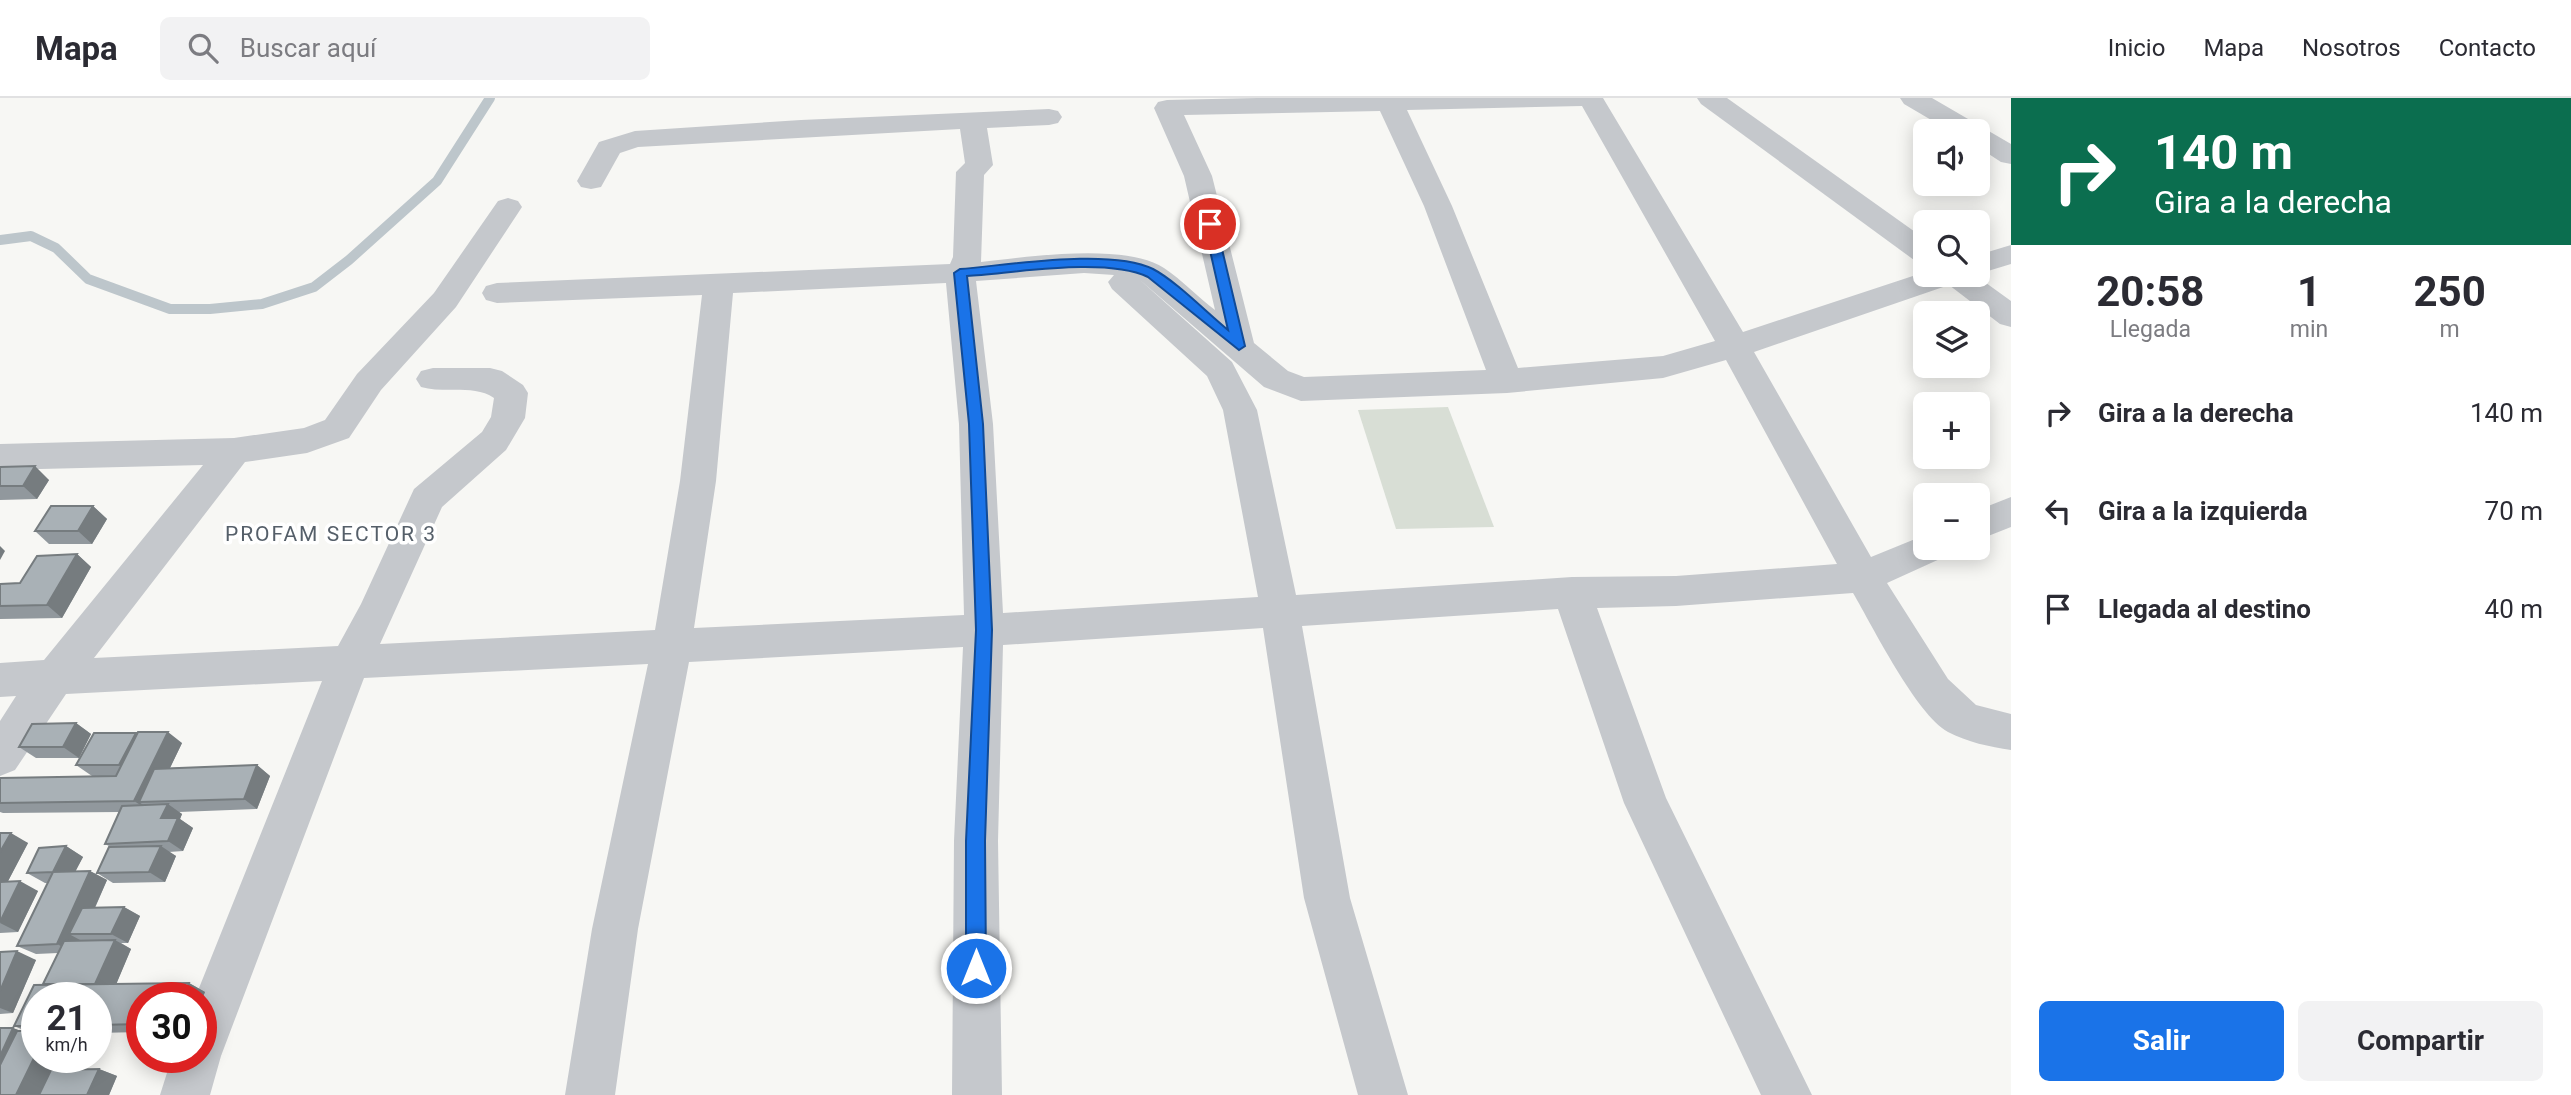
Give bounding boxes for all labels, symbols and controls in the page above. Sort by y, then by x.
search box [160,17,650,80]
text: Mapa [35,29,118,68]
icon: search [184,29,222,67]
text: Buscar aquí [240,33,376,63]
text: Inicio [2108,34,2165,62]
text: Mapa [2203,34,2264,62]
text: Nosotros [2302,34,2401,62]
text: Contacto [2439,34,2536,62]
map controls [1913,119,1990,560]
button: sound [1913,119,1990,196]
text: 140 m [2154,124,2293,181]
icon: right [2039,126,2130,217]
text: Gira a la derecha [2154,183,2392,221]
pin [1180,194,1240,254]
icon: arrive [1191,205,1229,243]
button: search [1913,210,1990,287]
text: 20:58 [2096,267,2204,316]
text: 1 [2297,267,2321,316]
text: 250 [2413,267,2486,316]
button: layers [1913,301,1990,378]
text: Llegada [2110,316,2191,343]
text: min [2290,316,2328,343]
text: m [2440,316,2460,343]
button: + [1913,392,1990,469]
icon: right [2039,394,2077,432]
text: Gira a la derecha [2098,398,2294,428]
text: 140 m [2470,398,2543,428]
button: − [1913,483,1990,560]
icon: left [2039,492,2077,530]
text: Gira a la izquierda [2098,496,2308,526]
text: 70 m [2485,496,2543,526]
district label: PROFAM SECTOR 3 [225,522,437,546]
icon: arrive [2039,590,2077,628]
text: Llegada al destino [2098,594,2311,624]
text: 40 m [2485,594,2543,624]
position arrow [939,931,1013,1005]
speed limit sign: 30 [126,982,217,1073]
text: 21 [46,998,87,1039]
button: Salir [2039,1001,2284,1081]
button: Compartir [2298,1001,2543,1081]
text: km/h [45,1034,88,1055]

